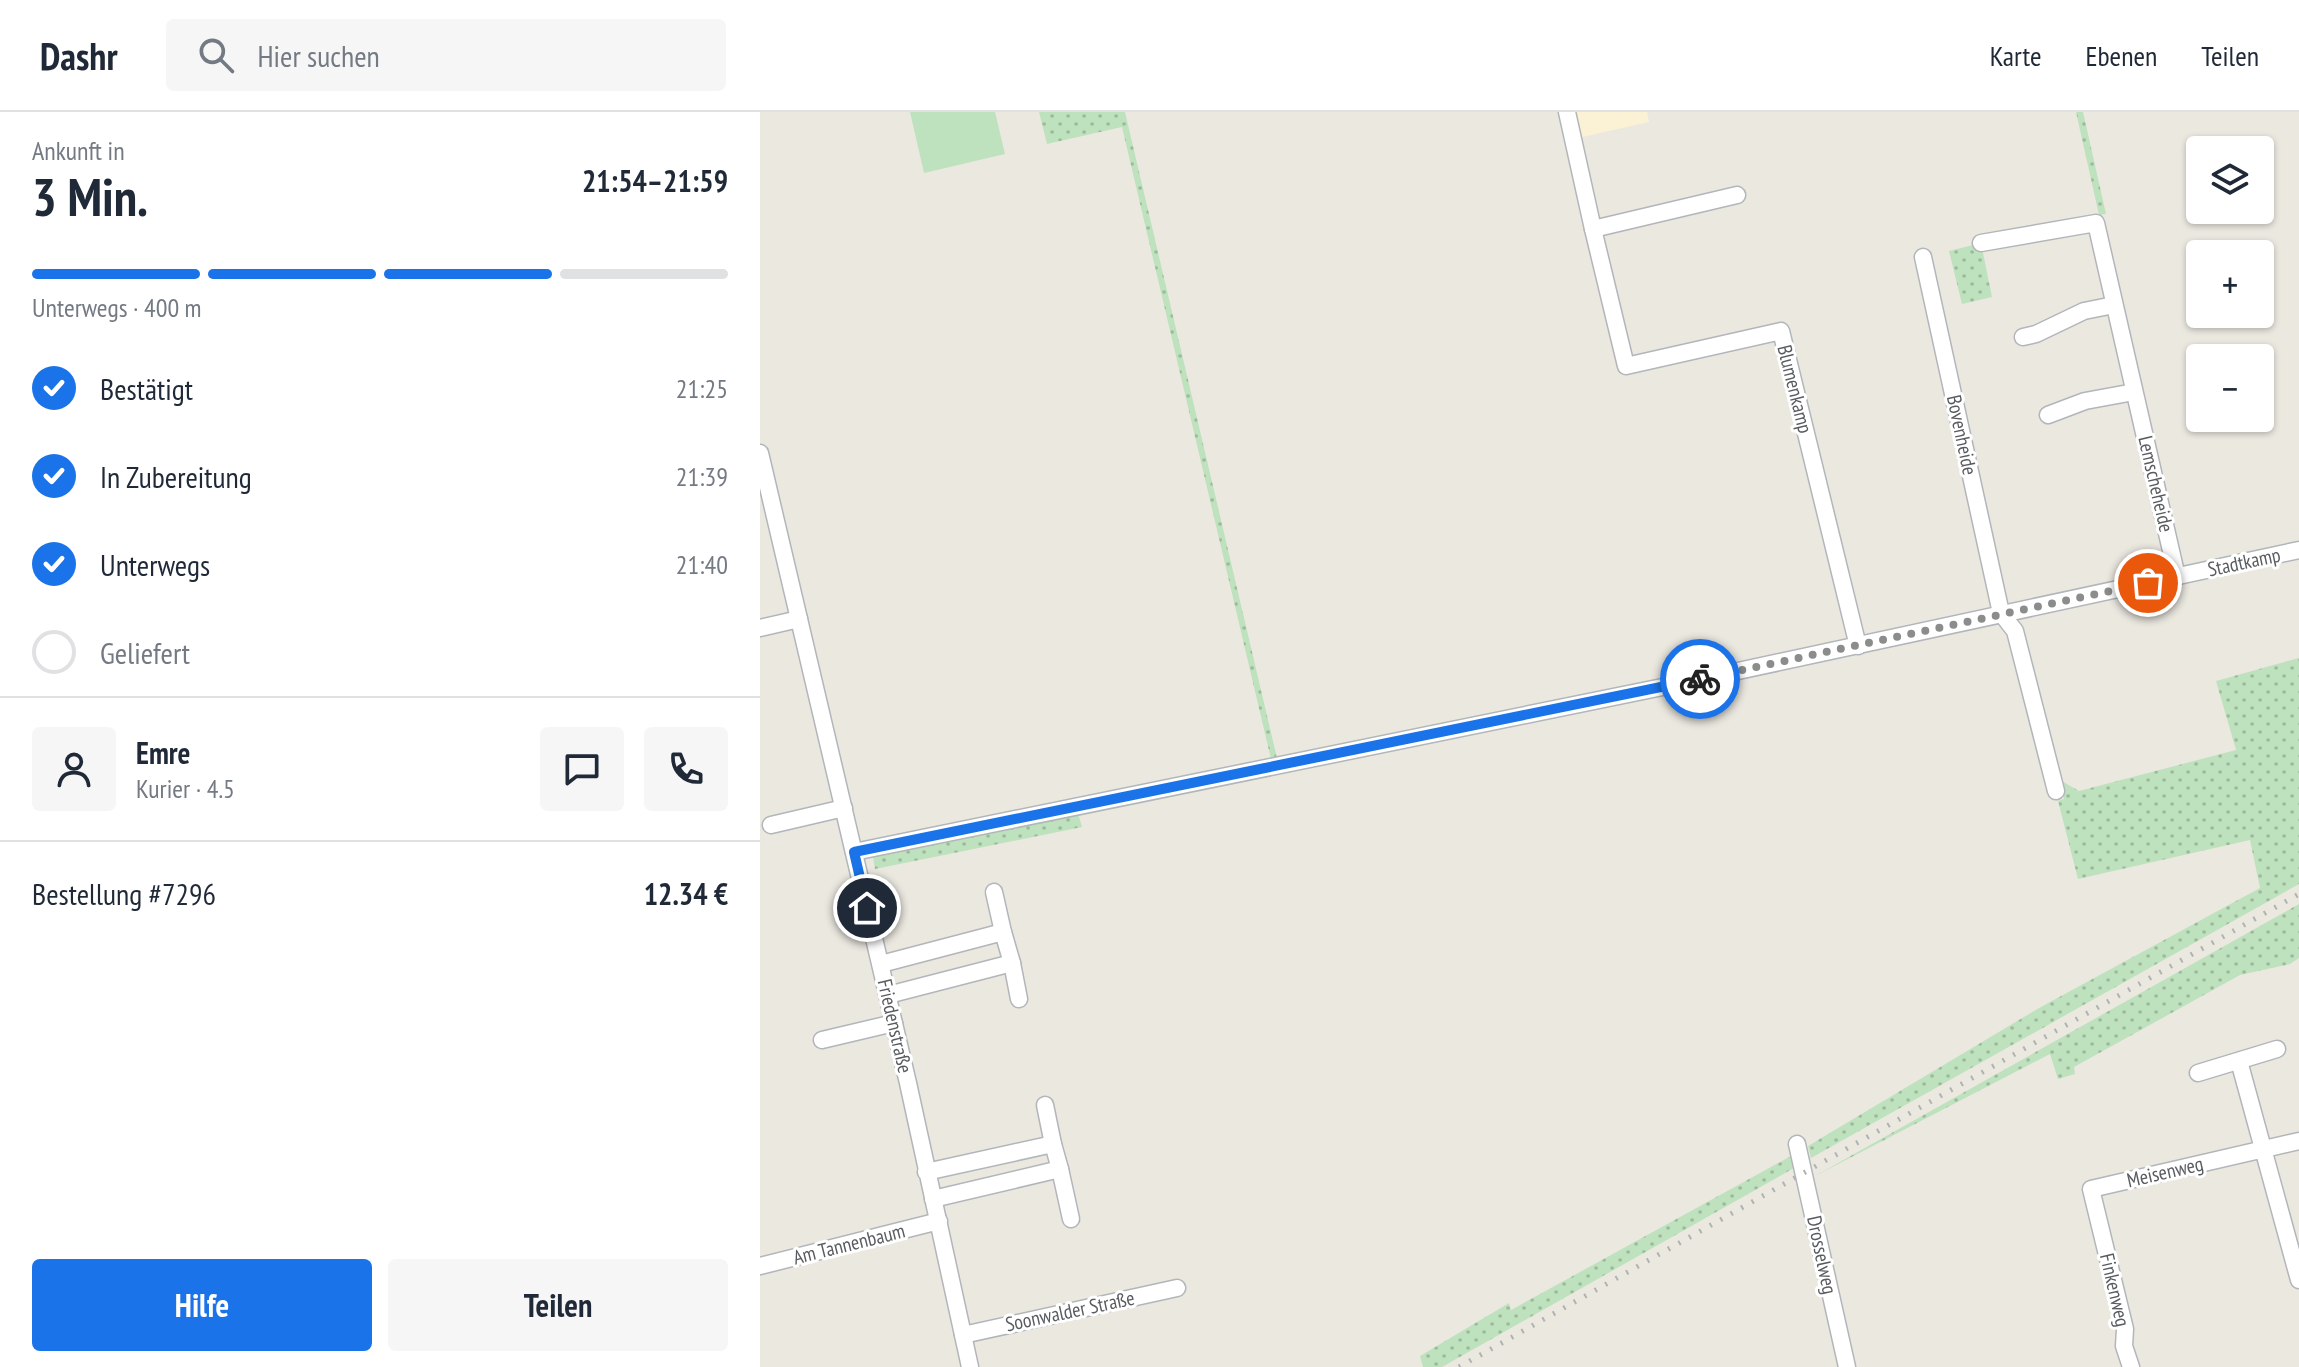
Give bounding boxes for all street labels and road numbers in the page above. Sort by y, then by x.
street label: Blumenkamp [1771,342,1819,436]
street label: Bovenheide [1941,393,1983,477]
street label: Lemscheheide [2132,433,2180,535]
street label: Stadtkamp [2205,542,2283,582]
street label: Friedenstraße [872,976,918,1076]
street label: Meisenweg [2124,1151,2206,1193]
street label: Drosselweg [1801,1213,1843,1297]
street label: Am Tannenbaum [790,1218,908,1270]
street label: Finkenweg [2094,1251,2136,1329]
street label: Soonwalder Straße [1003,1285,1137,1337]

